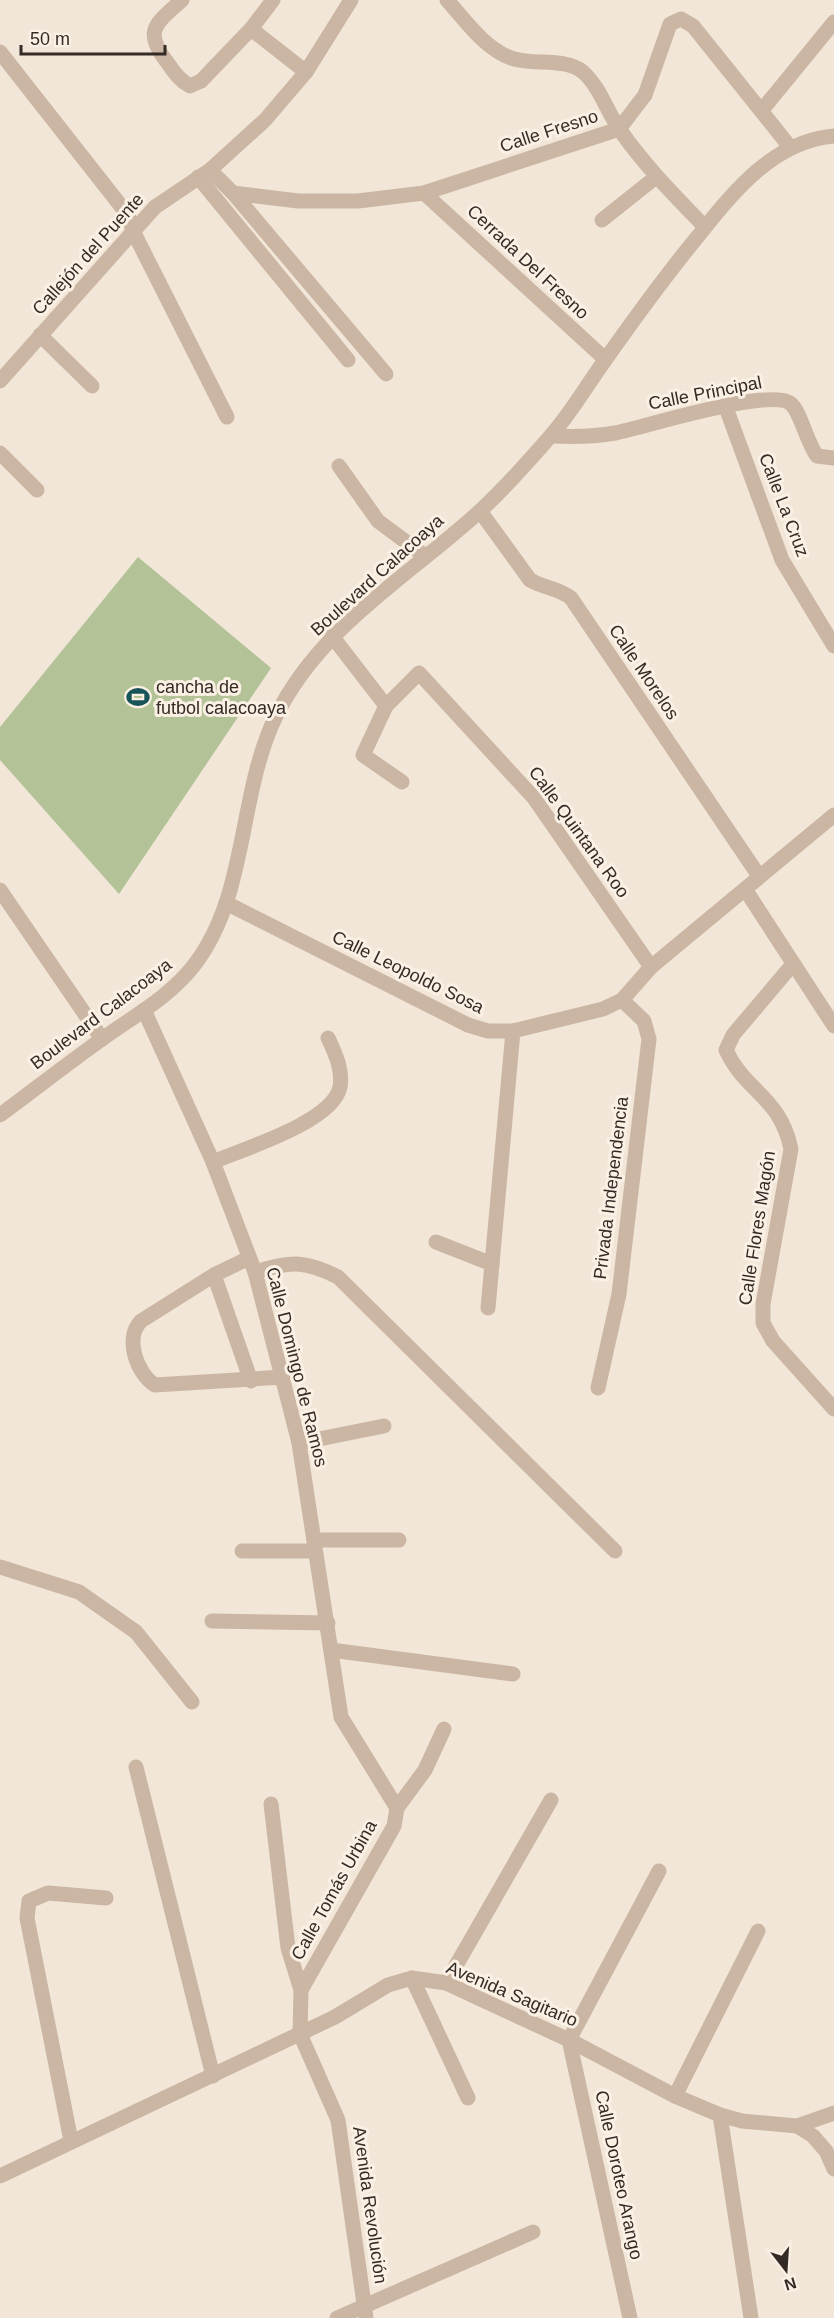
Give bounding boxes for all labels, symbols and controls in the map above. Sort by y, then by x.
scale bar [21,18,165,56]
text: 50 m [30,29,70,49]
street label: Calle Fresno [497,106,601,156]
street label: Callejón del Puente [28,189,148,319]
street label: Cerrada Del Fresno [463,201,593,323]
street label: Calle Principal [647,372,763,414]
street label: Calle La Cruz [755,451,813,559]
street label: Boulevard Calacoaya [307,510,448,640]
street label: Calle Morelos [605,621,683,723]
place label: cancha de futbol calacoaya [156,677,287,718]
sports icon: cancha de futbol calacoaya [125,684,151,710]
street label: Calle Quintana Roo [525,763,633,901]
street label: Calle Leopoldo Sosa [329,927,488,1018]
street label: Boulevard Calacoaya [27,954,176,1073]
street label: Privada Independencia [590,1094,632,1281]
street label: Calle Flores Magón [735,1149,779,1307]
street label: Calle Domingo de Ramos [262,1265,332,1469]
street label: Calle Tomás Urbina [287,1816,381,1963]
street label: Avenida Sagitario [443,1957,581,2031]
street label: Calle Doroteo Arango [591,2089,647,2261]
street label: Avenida Revolución [349,2125,391,2285]
north arrow [756,2240,816,2300]
text: N [782,2274,798,2294]

